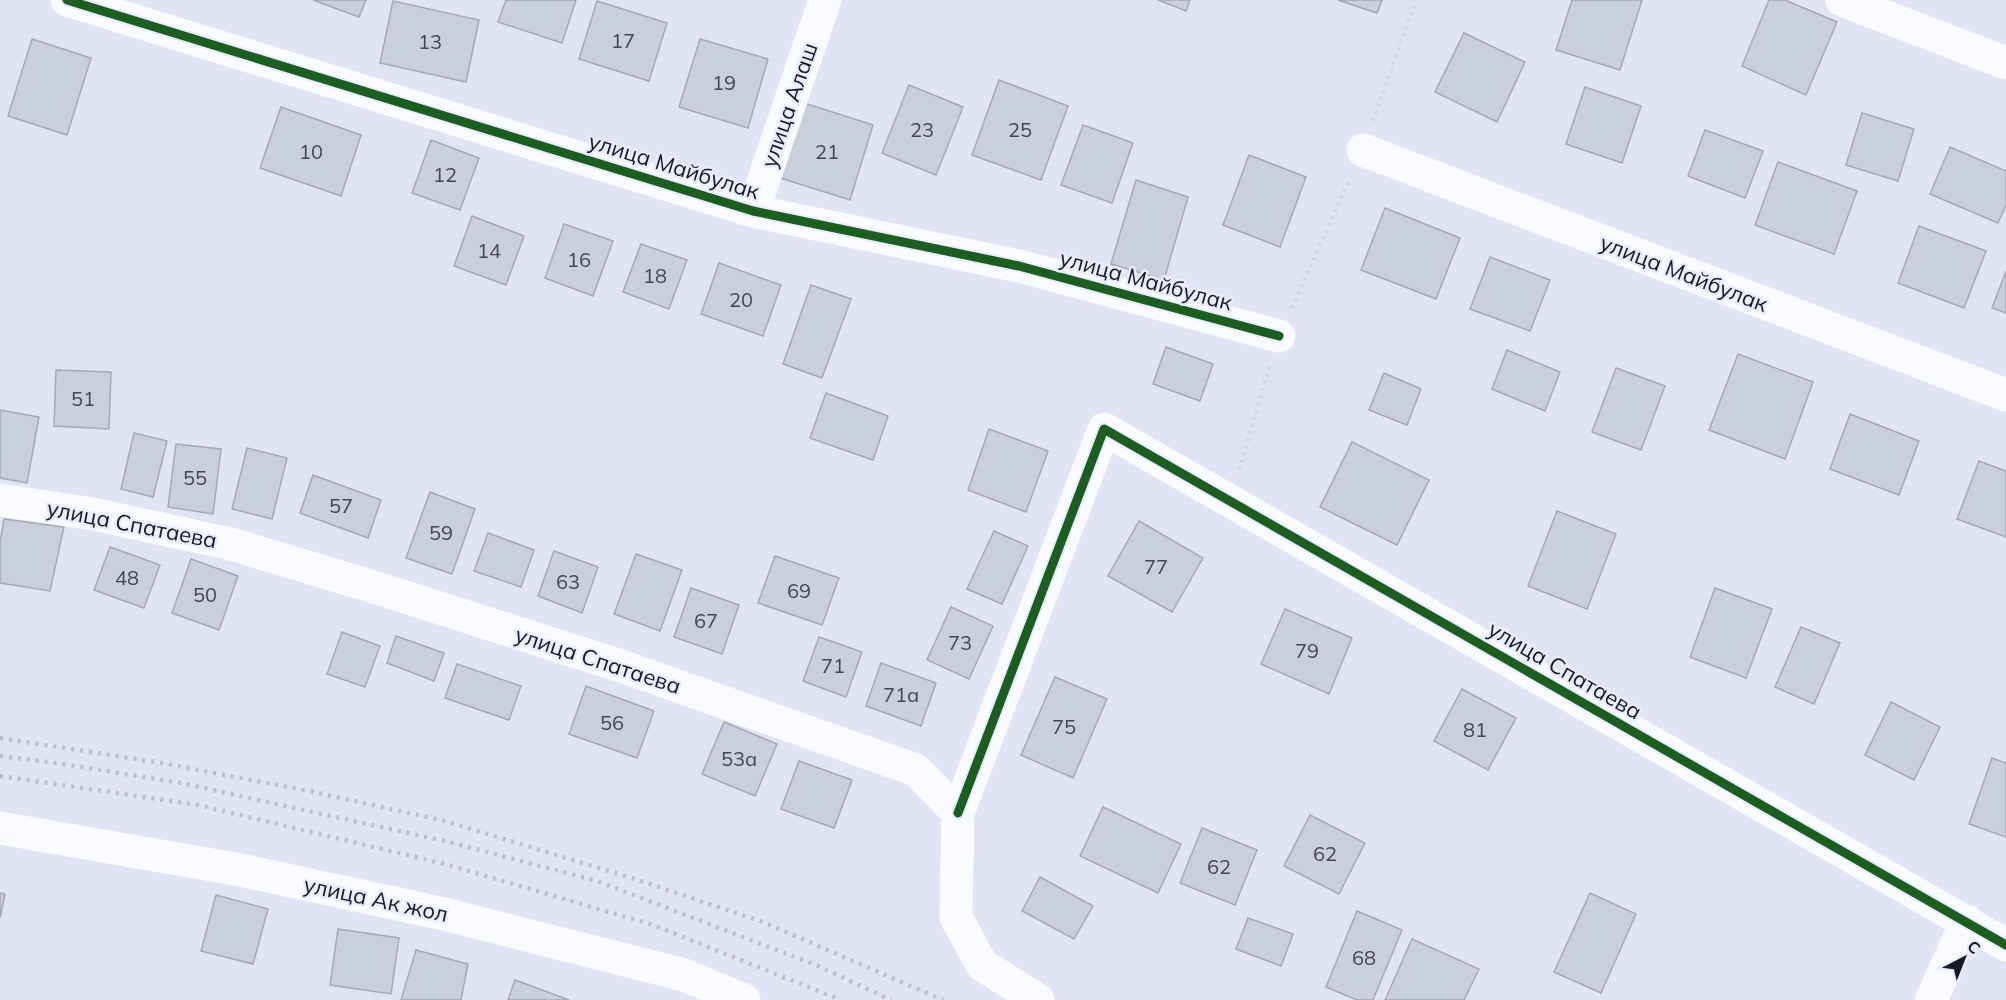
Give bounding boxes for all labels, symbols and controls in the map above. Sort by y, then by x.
house number: 17 [611,28,635,53]
house number: 13 [418,29,442,54]
street label: улица Алаш [755,39,823,171]
house number: 19 [712,70,736,95]
house number: 23 [910,117,934,142]
house number: 25 [1008,117,1032,142]
street label: улица Майбулак [585,127,763,205]
house number: 10 [299,139,323,164]
house number: 21 [815,139,839,164]
house number: 12 [433,162,457,187]
street label: улица Майбулак [1596,228,1772,318]
house number: 14 [477,238,501,263]
street label: улица Майбулак [1057,244,1235,317]
house number: 16 [567,247,591,272]
house number: 18 [643,263,667,288]
house number: 20 [729,287,753,312]
house number: 51 [71,386,95,411]
house number: 55 [183,465,207,490]
house number: 57 [329,493,353,518]
street label: улица Спатаева [45,494,219,554]
house number: 59 [429,520,453,545]
house number: 77 [1144,554,1168,579]
house number: 48 [115,565,139,590]
house number: 63 [556,569,580,594]
house number: 69 [787,578,811,603]
house number: 50 [193,582,217,607]
house number: 67 [694,608,718,633]
street label: улица Спатаева [1483,615,1647,725]
street label: улица Спатаева [512,620,684,700]
house number: 73 [948,630,972,655]
house number: 79 [1295,638,1319,663]
house number: 71 [821,653,845,678]
house number: 71а [883,682,919,707]
house number: 56 [600,710,624,735]
house number: 75 [1052,714,1076,739]
house number: 81 [1463,717,1487,742]
house number: 53а [721,746,757,771]
house number: 62 [1313,841,1337,866]
house number: 62 [1207,854,1231,879]
street label: улица Ак жол [301,870,451,928]
north arrow [1934,928,1994,988]
text: С [1963,936,1985,958]
house number: 68 [1352,945,1376,970]

